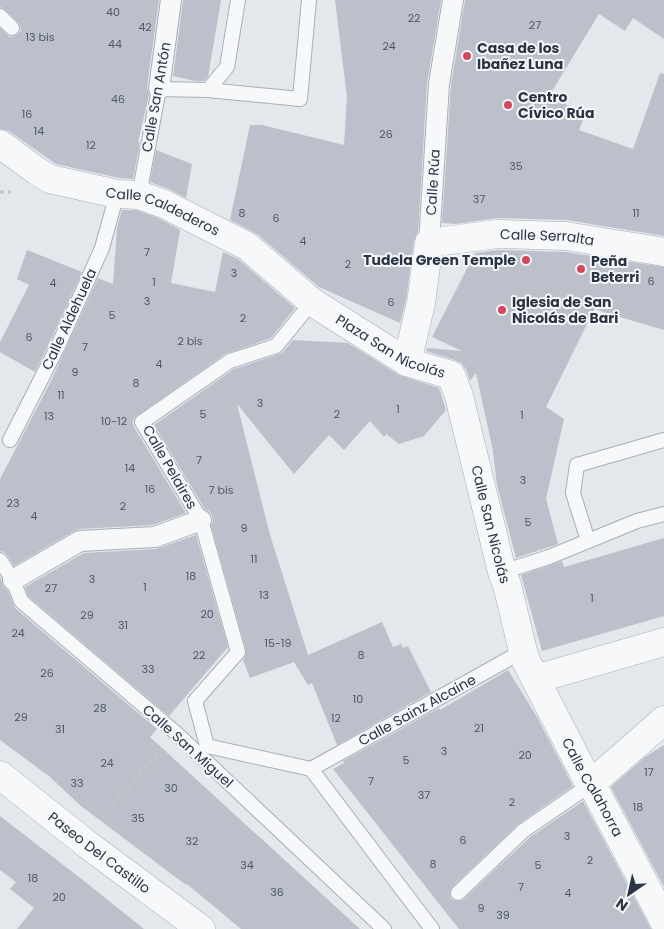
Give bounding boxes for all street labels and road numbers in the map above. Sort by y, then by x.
street label: Calle San Antón [136,40,176,154]
street label: Calle Rúa [421,148,445,216]
street label: Calle Caldederos [104,182,223,241]
street label: Calle Serralta [500,224,596,250]
street label: Calle Aldehuela [37,265,101,373]
street label: Plaza San Nicolás [332,309,448,383]
street label: Calle Pelaires [138,421,202,513]
street label: Calle San Nicolás [466,463,515,586]
street label: Calle Sainz Alcaine [355,669,480,751]
street label: Calle San Miguel [138,700,238,792]
street label: Calle Calahorra [557,734,628,840]
street label: Paseo Del Castillo [44,807,155,898]

